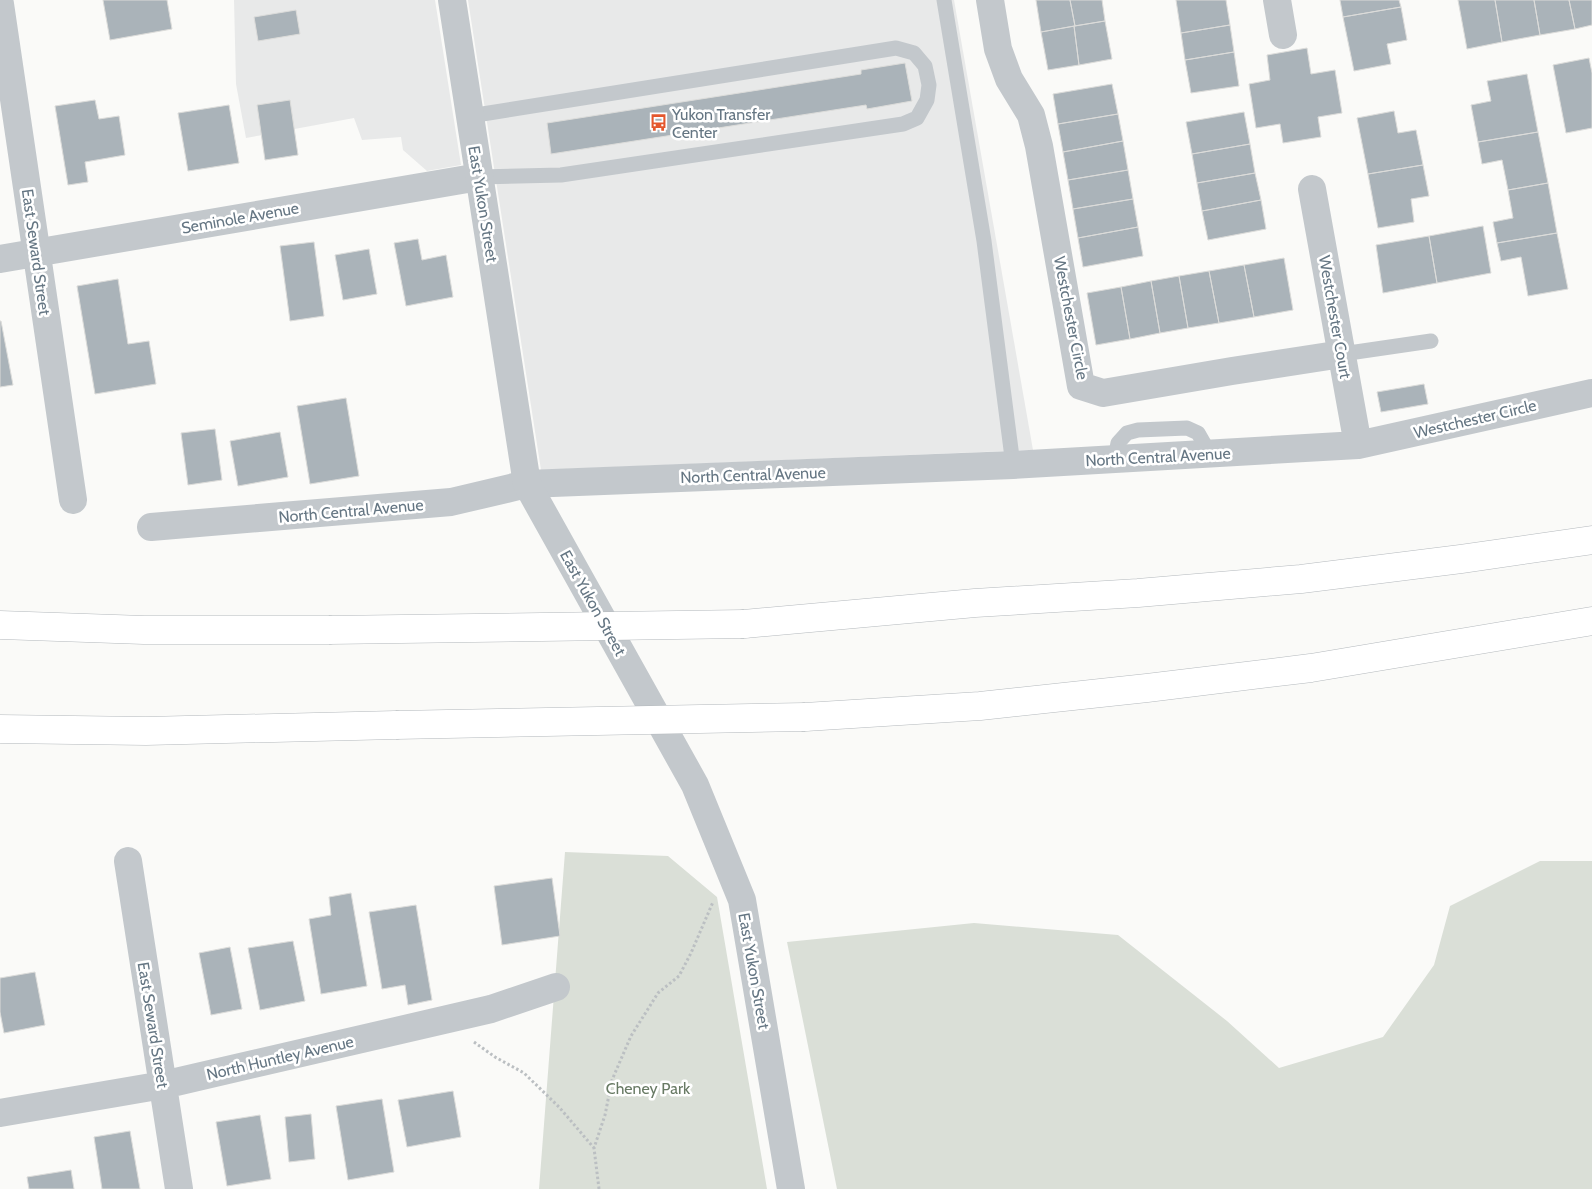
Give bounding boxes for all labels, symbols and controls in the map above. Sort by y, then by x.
place label: Yukon Transfer Center [671,105,771,142]
bus stop icon: Yukon Transfer Center [648,113,668,133]
street label: East Yukon Street [464,144,502,264]
street label: East Seward Street [18,188,54,317]
street label: Seminole Avenue [180,198,300,238]
street label: Westchester Court [1315,254,1355,381]
street label: Westchester Circle [1050,255,1092,381]
street label: Westchester Circle [1412,396,1538,442]
street label: North Central Avenue [1085,444,1231,470]
street label: North Central Avenue [680,463,826,487]
street label: North Central Avenue [278,495,424,527]
street label: East Yukon Street [556,547,630,660]
street label: East Yukon Street [734,911,774,1031]
street label: East Seward Street [134,961,172,1090]
street label: North Huntley Avenue [205,1032,355,1084]
park label: Cheney Park [606,1079,691,1098]

